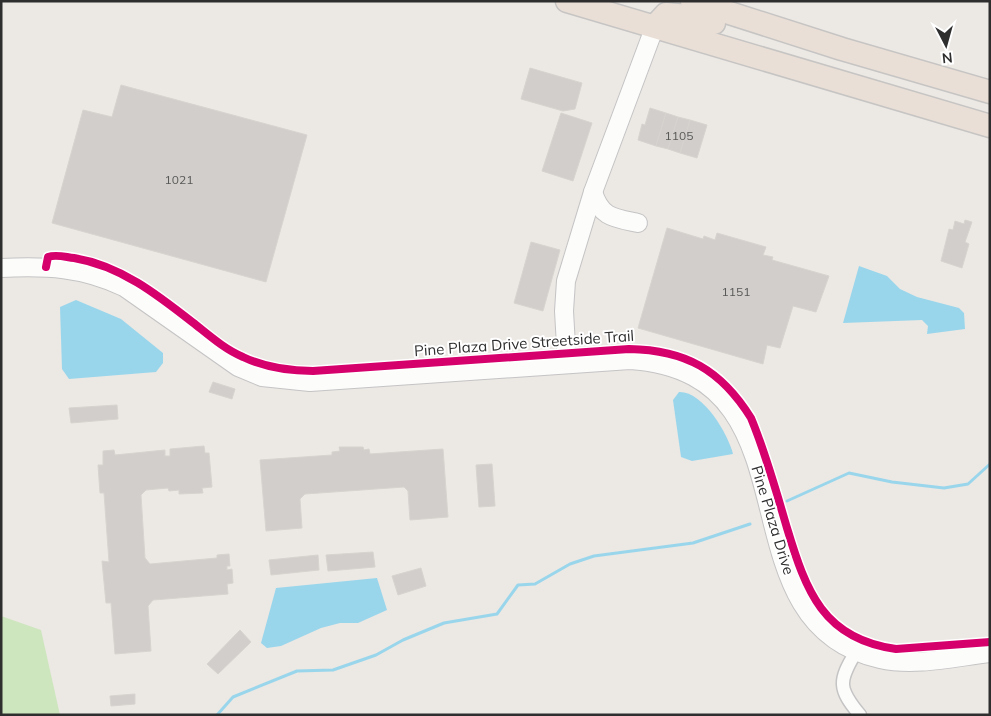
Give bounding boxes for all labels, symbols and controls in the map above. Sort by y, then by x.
north arrow [921,20,971,70]
text: N [941,48,954,67]
house number: 1105 [665,128,693,143]
house number: 1021 [165,172,193,187]
house number: 1151 [722,284,750,299]
street label: Pine Plaza Drive Streetside Trail [413,326,635,360]
street label: Pine Plaza Drive [747,463,799,577]

